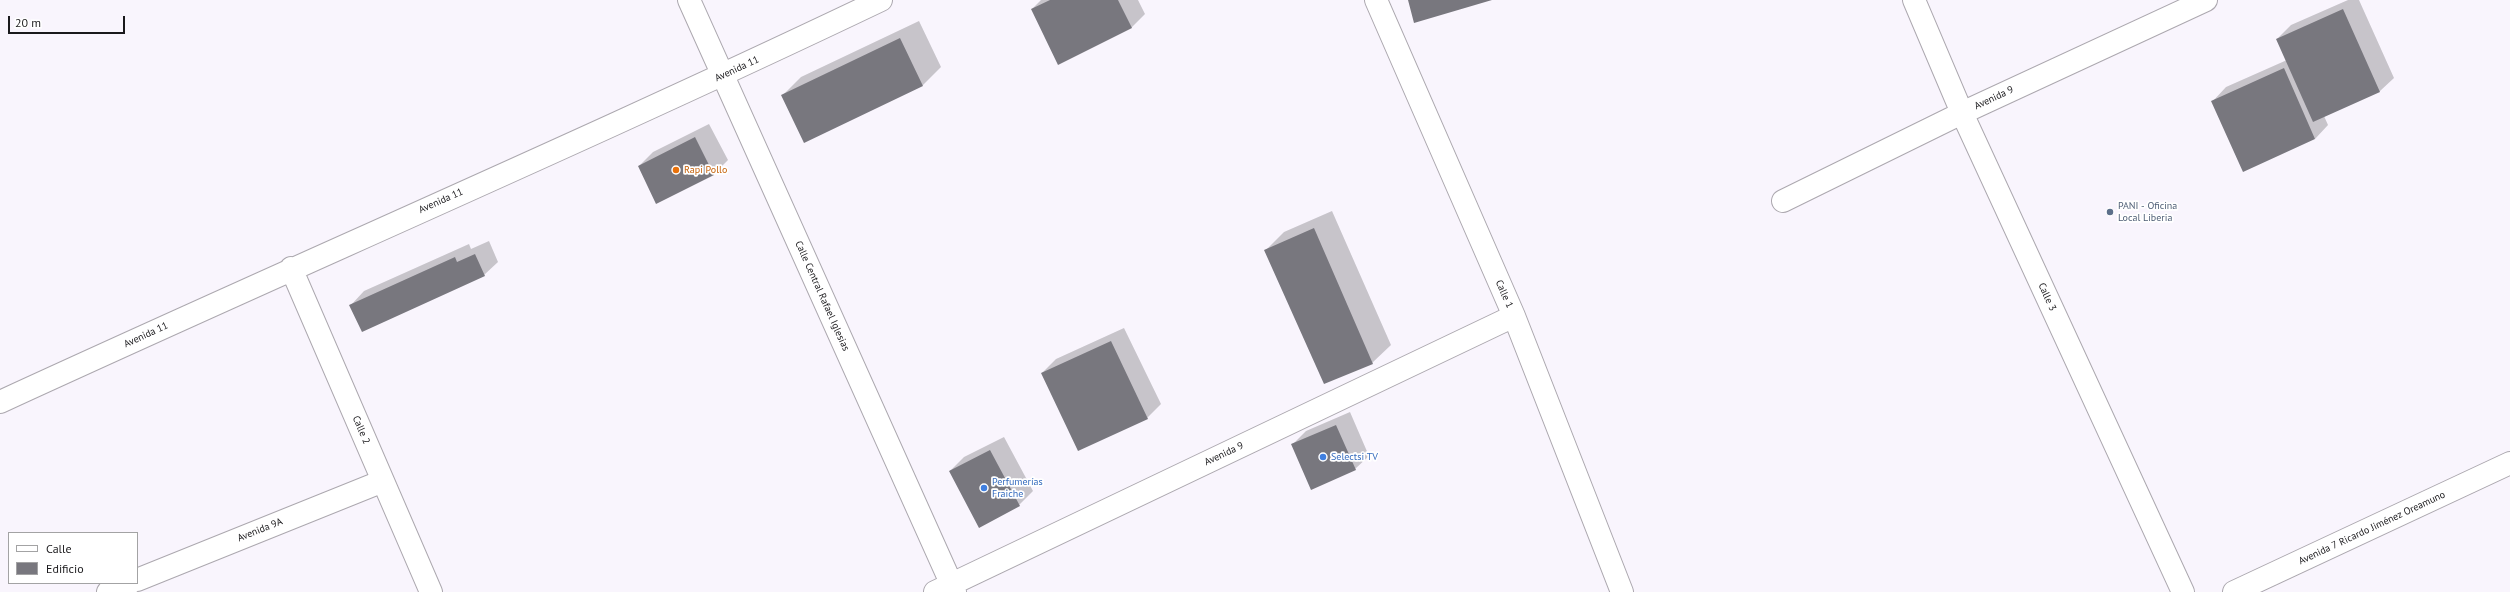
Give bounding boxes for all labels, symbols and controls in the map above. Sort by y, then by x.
scale bar [10,8,127,34]
text: 20 m [15,15,41,30]
street label: Avenida 11 [713,54,761,84]
street label: Avenida 9 [1972,84,2016,112]
place label: Rapi Pollo [684,164,727,176]
marker: Rapi Pollo [671,165,681,175]
street label: Avenida 11 [417,186,465,216]
place label: PANI - Oficina Local Liberia [2118,200,2177,224]
marker: PANI - Oficina Local Liberia [2105,207,2115,217]
street label: Calle Central Rafael Iglesias [792,239,852,353]
street label: Calle 1 [1493,278,1515,310]
street label: Calle 3 [2035,281,2059,313]
street label: Avenida 11 [122,320,170,350]
street label: Calle 2 [350,414,372,446]
street label: Avenida 9 [1202,440,1246,468]
place label: Selectsi TV [1331,451,1378,463]
marker: Selectsi TV [1318,452,1328,462]
place label: Perfumerías Fraiche [992,476,1043,500]
marker: Perfumerías Fraiche [979,483,989,493]
street label: Avenida 7 Ricardo Jiménez Oreamuno [2297,489,2447,567]
street label: Avenida 9A [236,515,284,545]
legend [8,532,138,584]
text: Calle [46,541,72,556]
text: Edificio [46,561,84,576]

